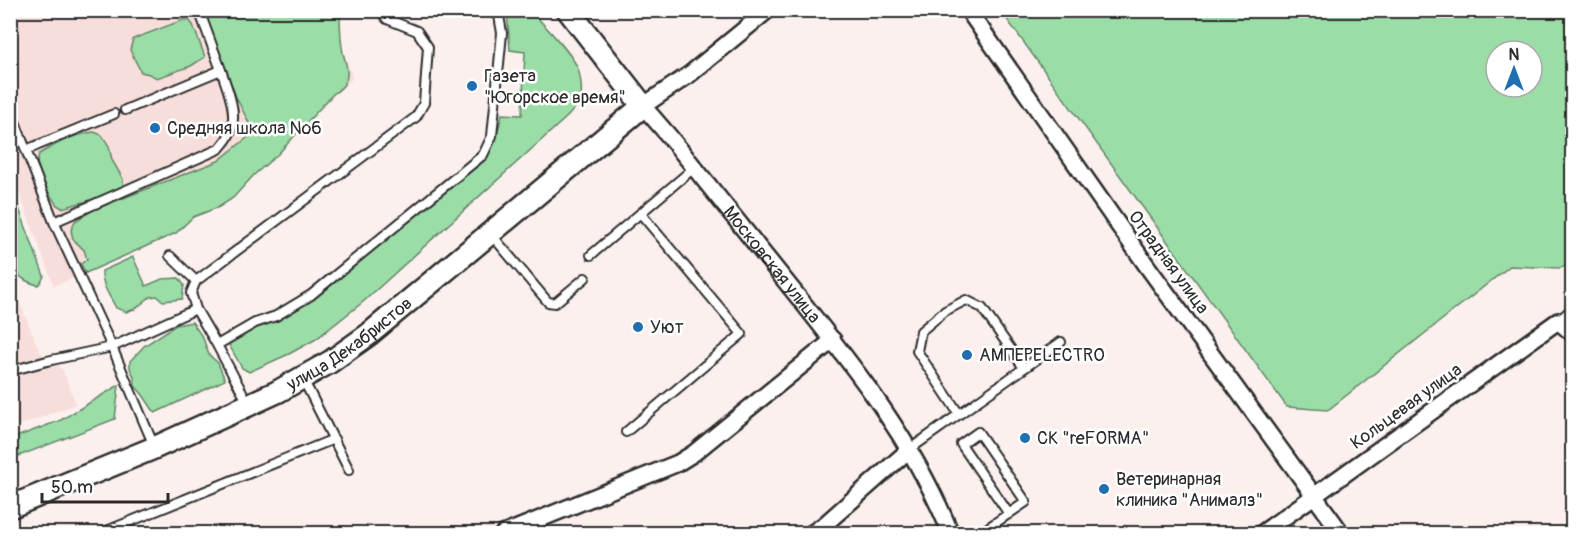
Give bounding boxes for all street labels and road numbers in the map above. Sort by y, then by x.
street label: Московская улица [718,201,826,328]
street label: Отрадная улица [1123,206,1214,319]
street label: улица Декабристов [282,292,417,397]
street label: Кольцевая улица [1346,358,1467,455]

